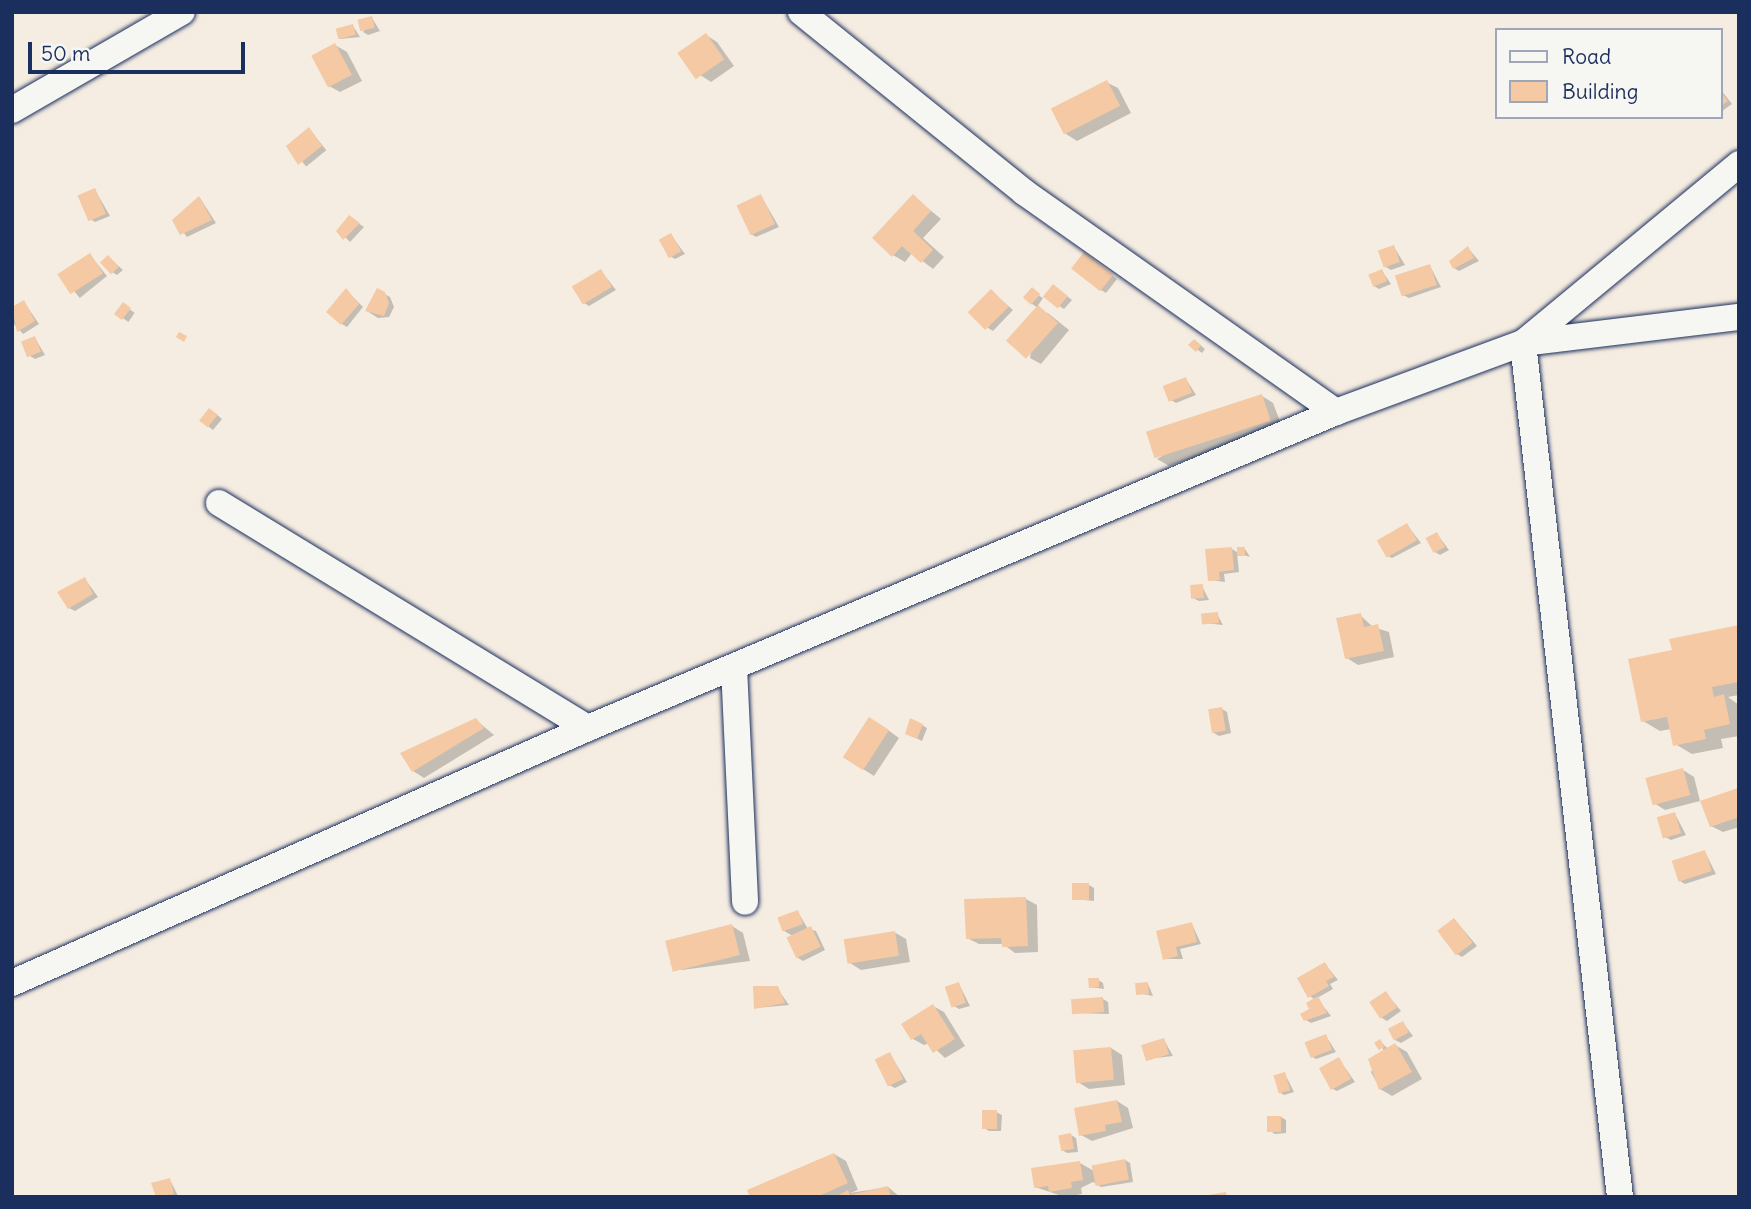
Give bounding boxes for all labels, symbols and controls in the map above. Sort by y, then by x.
scale bar [32,28,248,72]
legend [1496,28,1723,119]
text: 50 m [41,40,90,67]
text: Road [1562,43,1611,70]
text: Building [1562,78,1638,105]

